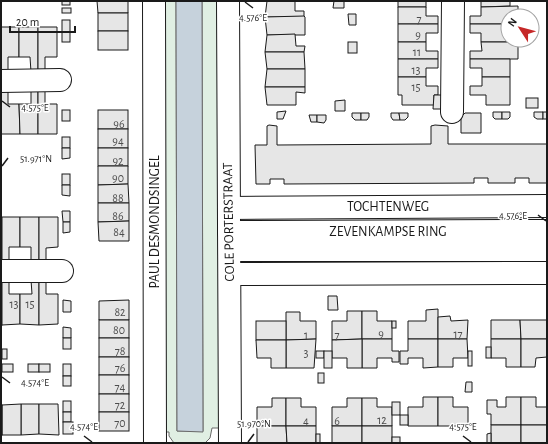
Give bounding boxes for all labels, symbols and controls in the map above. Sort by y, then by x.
scale bar [10,8,75,34]
north arrow [500,8,540,48]
text: 4.576°E [239,13,267,23]
house number: 7 [416,13,422,25]
text: 20 m [16,16,39,28]
text: N [506,16,519,29]
house number: 9 [415,29,421,41]
house number: 11 [413,46,421,58]
house number: 13 [411,64,421,76]
house number: 15 [411,81,421,93]
text: 4.575°E [21,103,49,113]
house number: 96 [113,118,125,130]
house number: 94 [112,135,124,147]
text: 51.971°N [20,154,52,164]
house number: 92 [112,155,124,167]
street label: PAUL DESMONDSINGEL [148,155,162,288]
street label: COLE PORTERSTRAAT [221,162,237,282]
house number: 90 [112,172,124,184]
house number: 88 [112,192,124,204]
street label: TOCHTENWEG [347,200,429,214]
house number: 86 [112,210,124,222]
text: 4.576°E [499,211,527,221]
street label: ZEVENKAMPSE RING [329,225,447,239]
house number: 84 [113,226,125,238]
house number: 13 [9,298,19,310]
house number: 15 [25,298,35,310]
house number: 82 [114,306,126,318]
house number: 80 [113,324,125,336]
house number: 9 [378,328,384,340]
house number: 17 [453,328,463,340]
house number: 1 [304,329,308,341]
house number: 7 [334,329,340,341]
house number: 78 [115,345,126,357]
house number: 3 [304,347,309,359]
house number: 76 [115,362,126,374]
text: 4.574°E [21,378,49,388]
house number: 74 [115,381,126,393]
house number: 72 [115,399,126,411]
house number: 12 [377,414,387,426]
house number: 4 [303,415,309,427]
house number: 6 [334,415,340,427]
house number: 70 [114,417,126,429]
text: 51.970°N [237,419,271,429]
text: 4.574°E [70,422,98,432]
text: 4.575°E [449,422,477,432]

